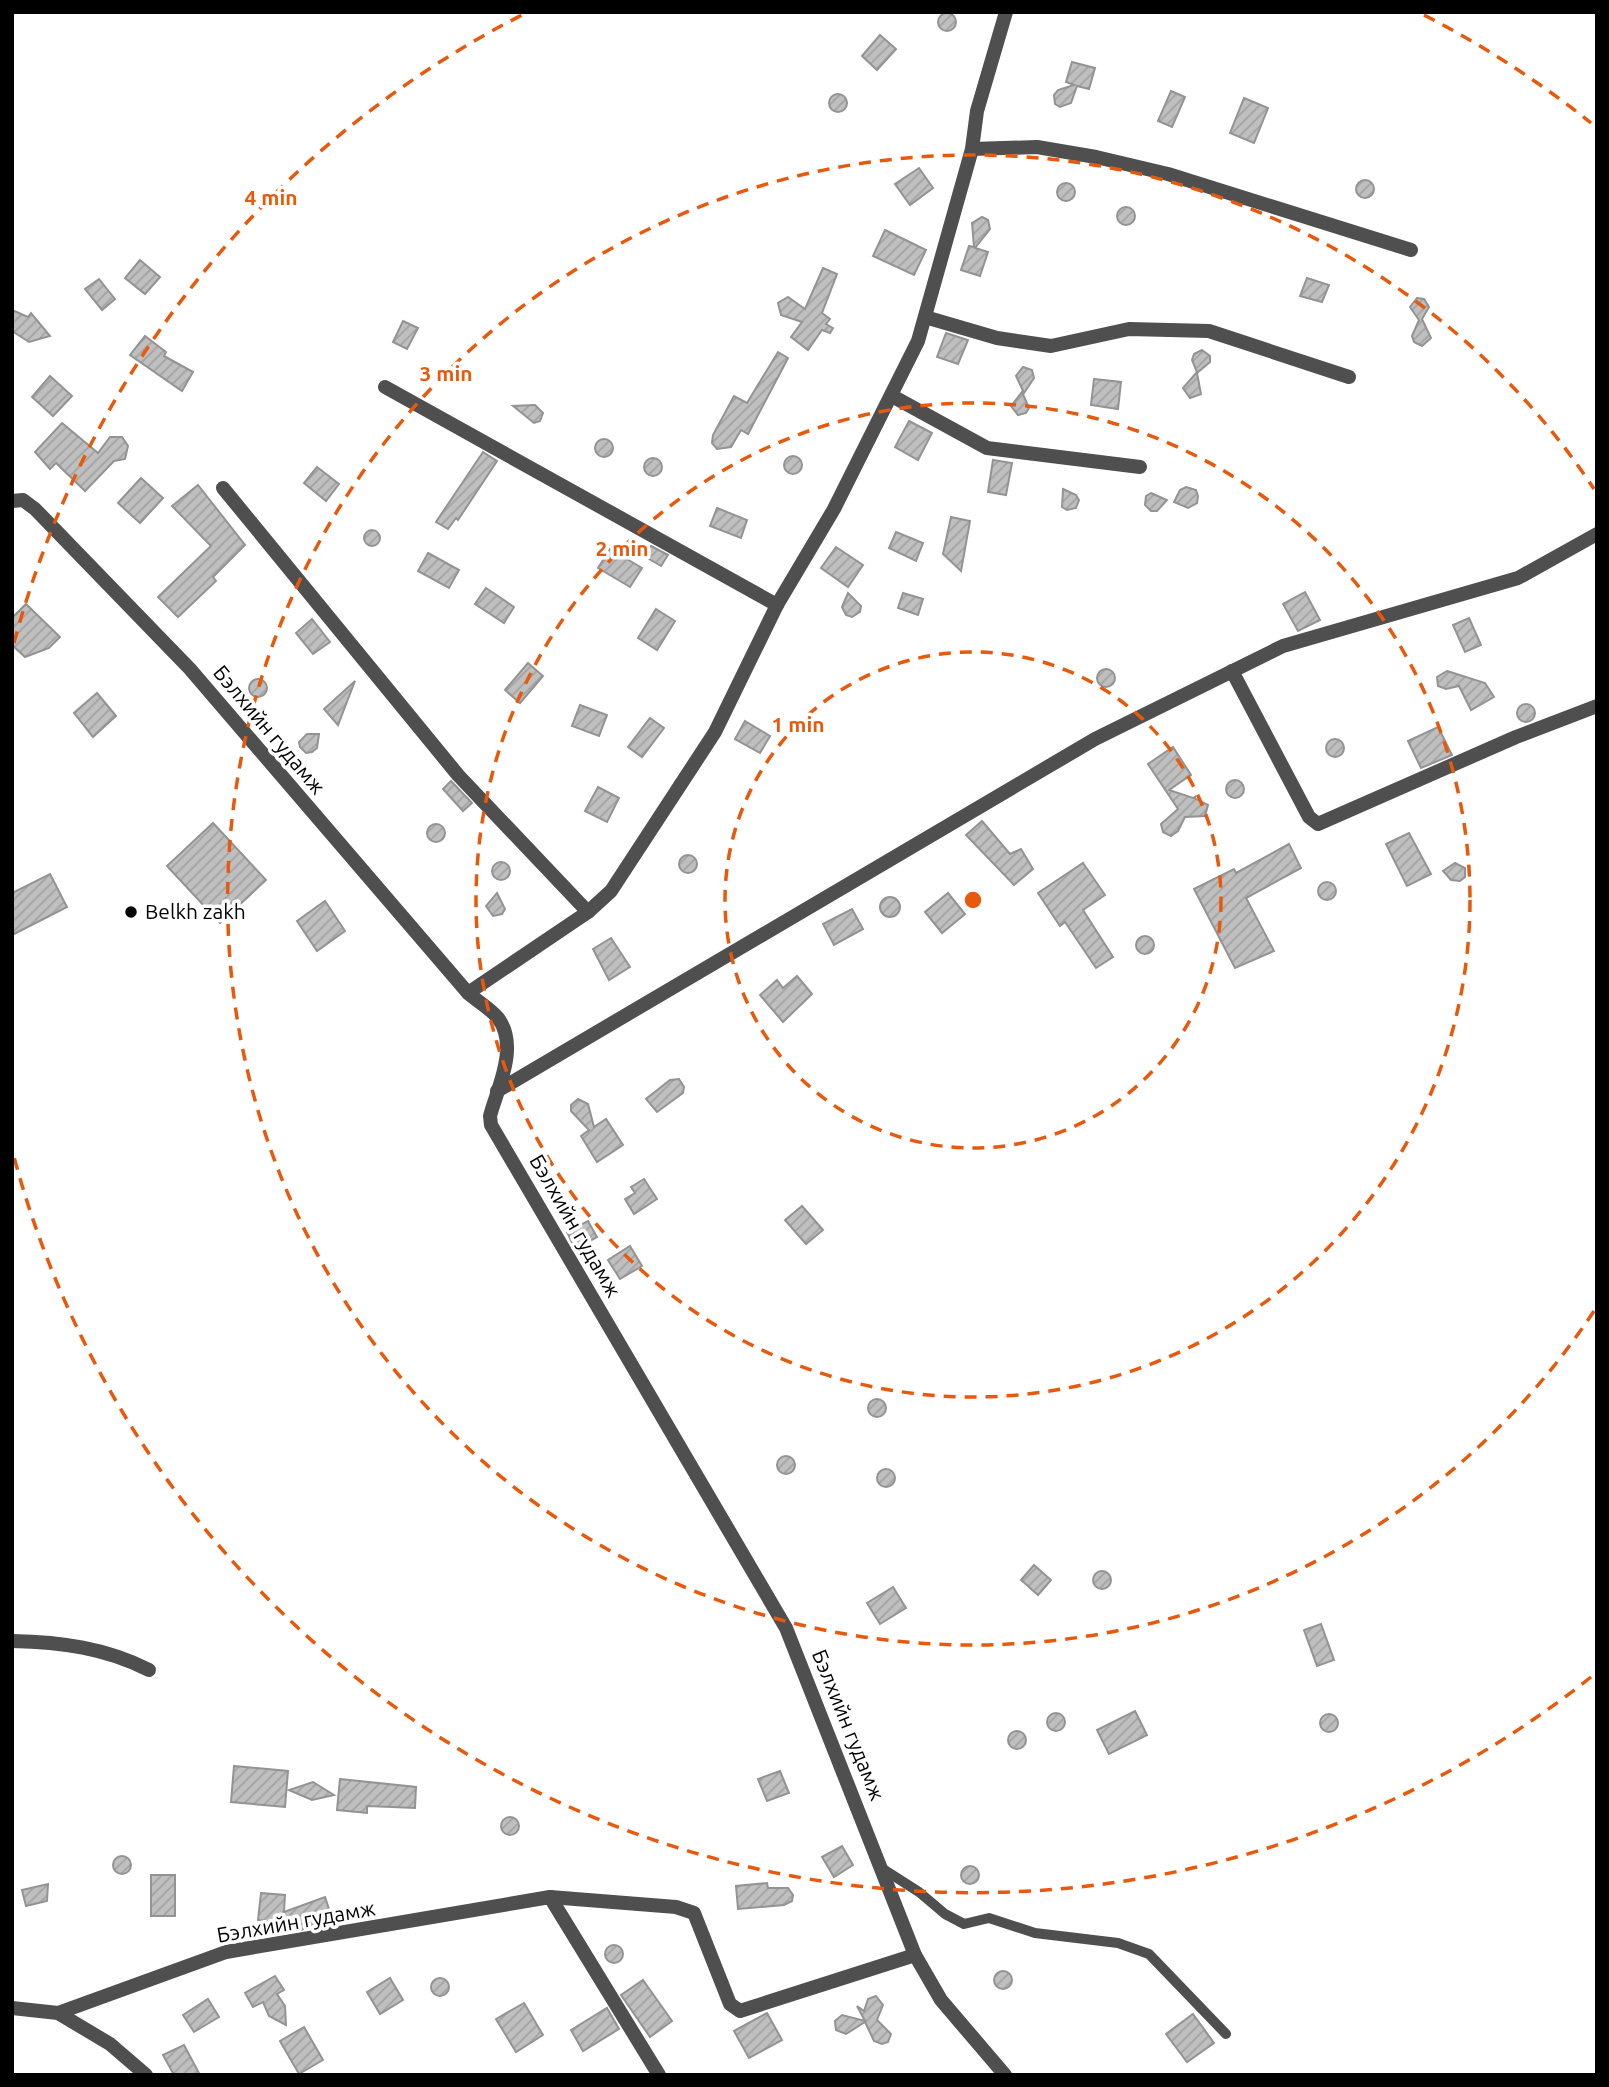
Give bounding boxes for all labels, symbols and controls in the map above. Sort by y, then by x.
text: 4 min [244,185,298,209]
text: 3 min [419,361,473,385]
text: 2 min [595,536,649,560]
street label: Бэлхийн гудамж [209,660,331,799]
text: 1 min [771,712,825,736]
centre of rings [961,888,985,912]
place label: Belkh zakh [145,899,246,923]
marker: Belkh zakh [123,904,139,920]
street label: Бэлхийн гудамж [525,1150,627,1301]
street label: Бэлхийн гудамж [808,1646,890,1804]
street label: Бэлхийн гудамж [215,1895,377,1947]

